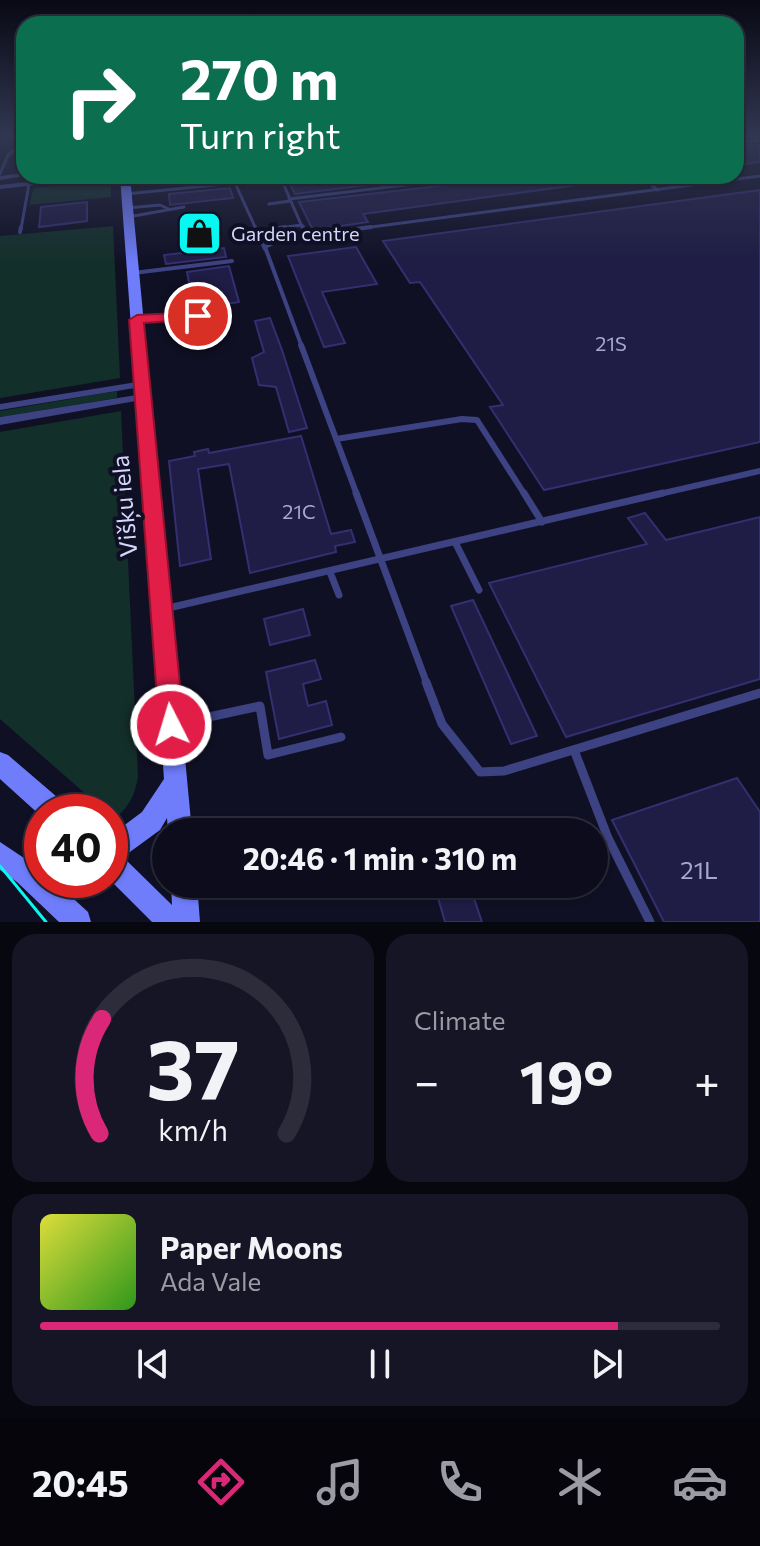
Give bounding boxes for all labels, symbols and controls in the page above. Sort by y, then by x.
text: 270 m [180,43,339,112]
icon: right [48,48,152,152]
text: Turn right [180,112,341,156]
shop icon: Garden centre [176,210,224,258]
place label: Garden centre [231,221,359,245]
pin [164,282,232,350]
icon: arrive [176,294,220,338]
house number: 21S [595,331,627,355]
street label: Višķu iela [105,454,144,558]
house number: 21C [282,499,316,523]
position arrow [129,683,213,767]
speed limit sign: 40 [24,794,128,898]
text: 20:46 · 1 min · 310 m [243,839,517,876]
house number: 21L [680,855,718,884]
text: Climate [414,1004,506,1035]
text: 37 [146,1015,240,1117]
text: 19° [519,1043,614,1116]
text: − [414,1053,439,1107]
text: + [694,1053,720,1107]
text: km/h [158,1112,228,1147]
text: Paper Moons [160,1228,343,1265]
text: Ada Vale [160,1265,261,1296]
icon: previous [131,1342,175,1386]
icon: pause [358,1342,402,1386]
icon: next [585,1342,629,1386]
icon: directions [193,1454,249,1510]
icon: music [312,1454,368,1510]
icon: phone [432,1454,488,1510]
icon: climate [552,1454,608,1510]
icon: car [672,1454,728,1510]
text: 20:45 [32,1460,129,1504]

